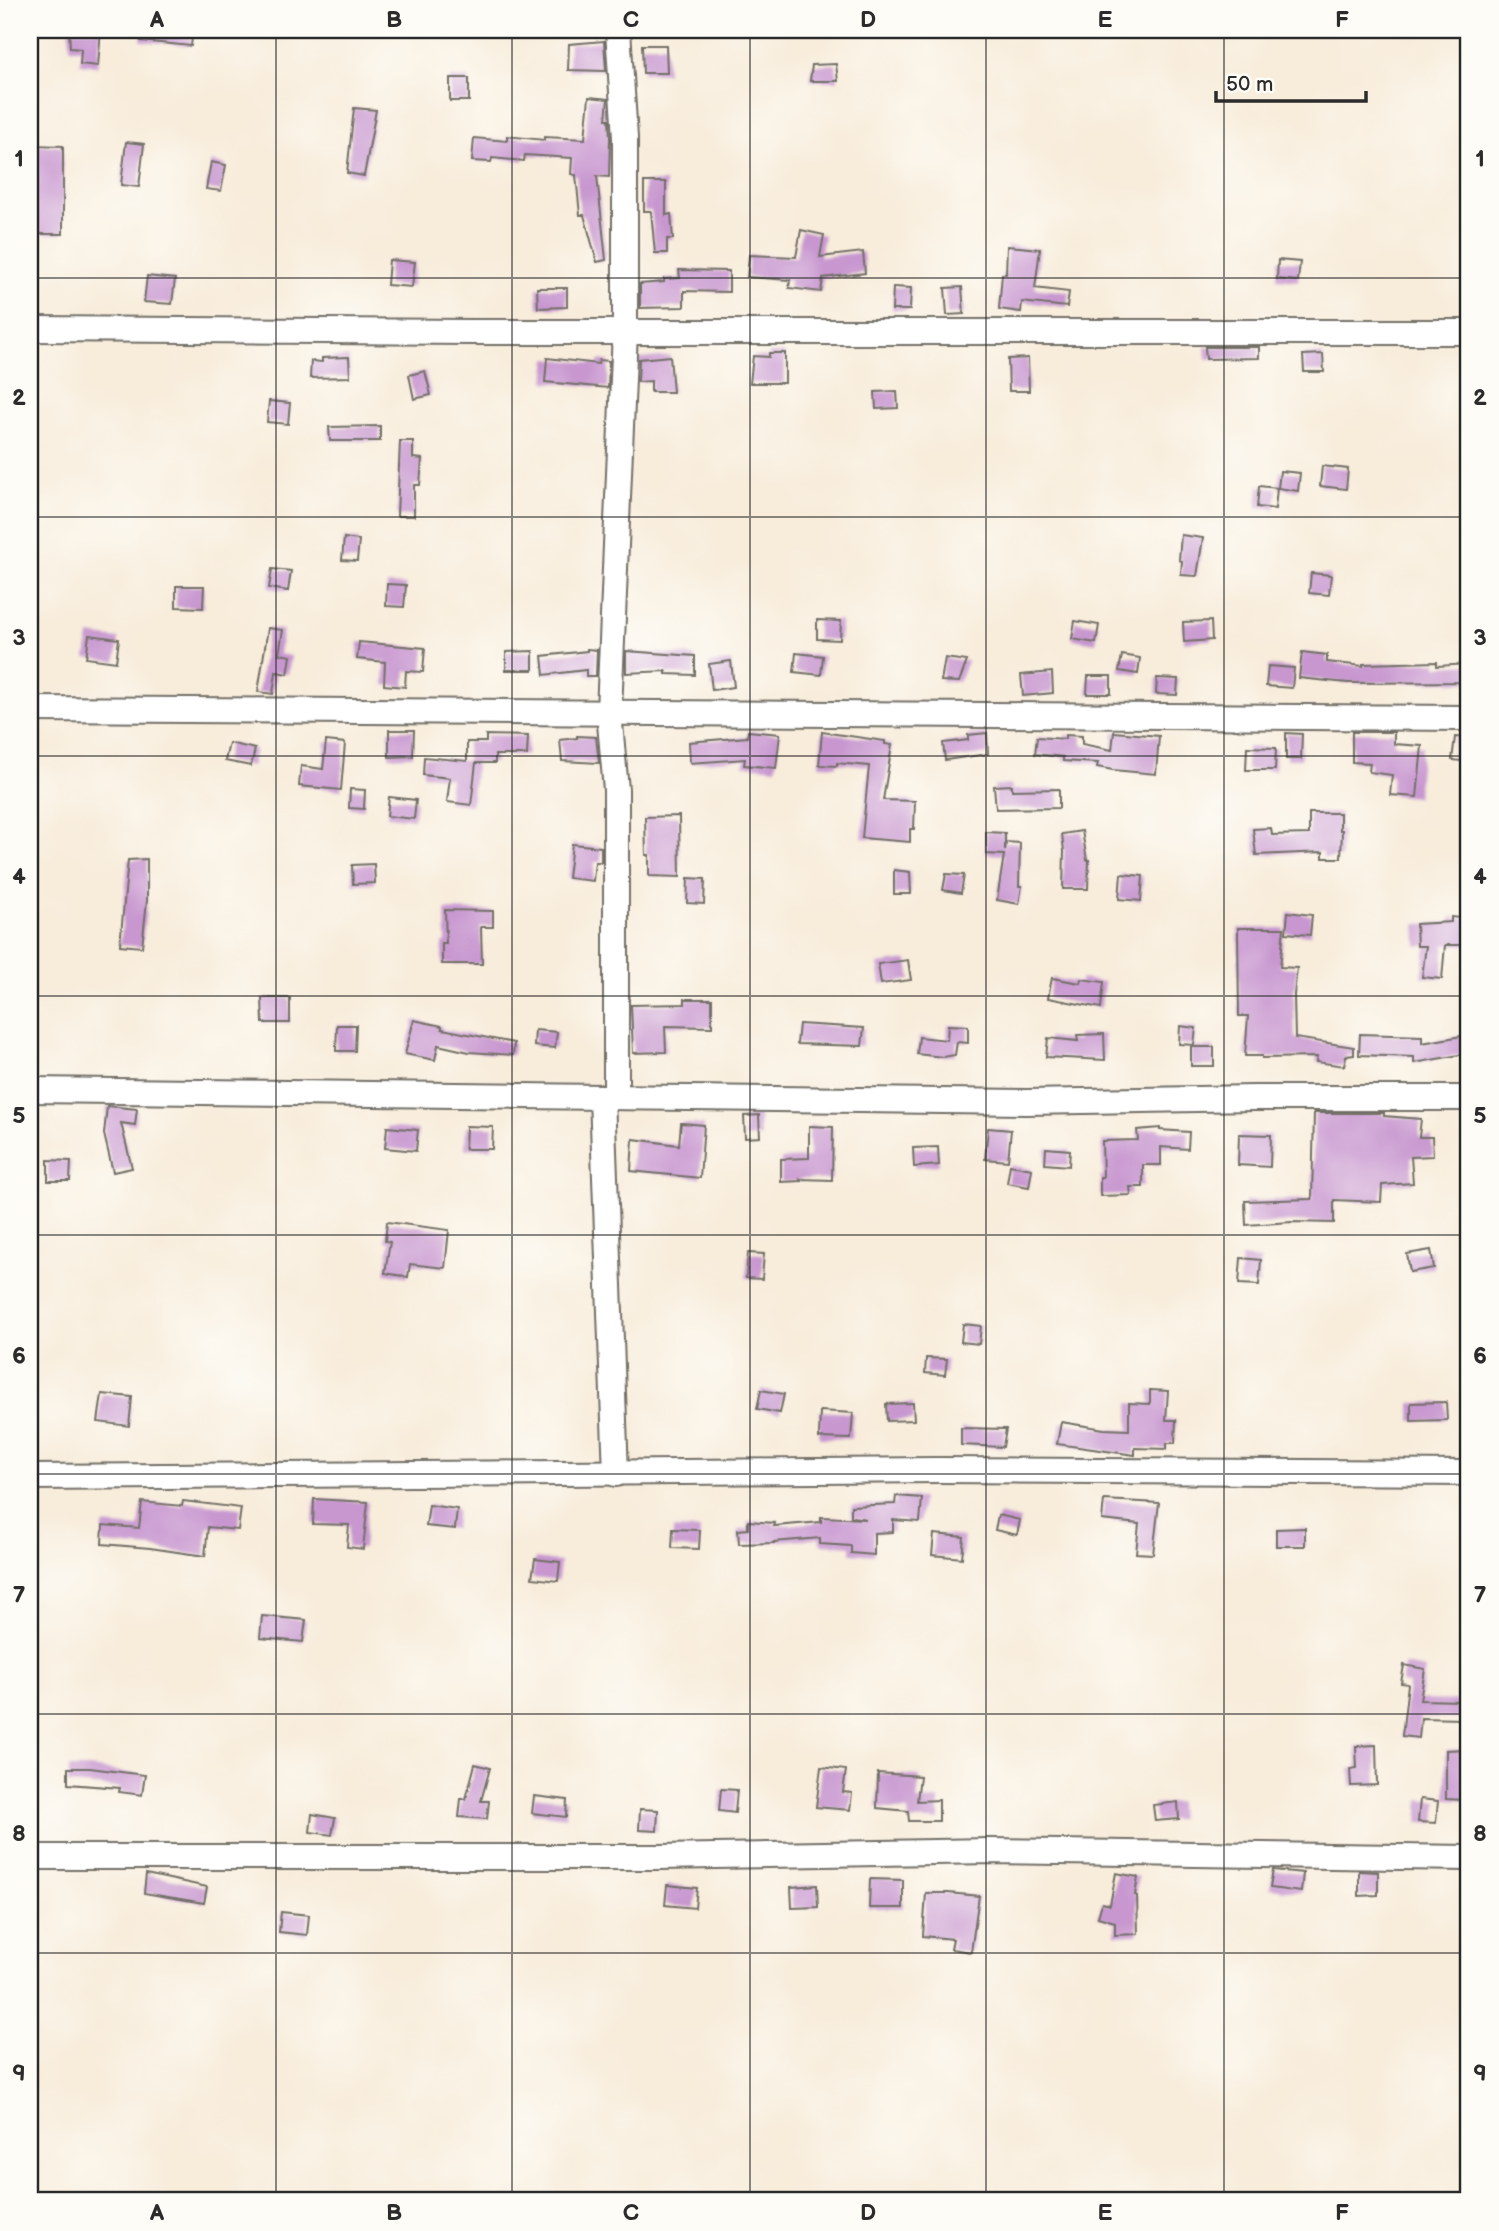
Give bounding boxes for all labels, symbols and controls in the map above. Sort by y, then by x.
text: A [149,6,165,34]
text: B [386,6,402,34]
text: C [623,6,639,34]
text: D [860,6,876,34]
text: E [1098,6,1113,34]
text: F [1335,6,1349,34]
scale bar [1216,60,1366,104]
text: 50 m [1226,72,1273,97]
text: 1 [14,145,24,173]
text: 1 [1475,145,1485,173]
text: 2 [12,384,26,412]
text: 2 [1473,384,1487,412]
text: 3 [12,624,26,652]
text: 3 [1473,624,1487,652]
text: 4 [12,863,26,891]
text: 4 [1473,863,1487,891]
text: 5 [12,1102,26,1130]
text: 5 [1473,1102,1487,1130]
text: 6 [12,1342,26,1370]
text: 6 [1473,1342,1487,1370]
text: 7 [13,1581,26,1609]
text: 7 [1474,1581,1487,1609]
text: 8 [12,1820,26,1848]
text: 8 [1473,1820,1487,1848]
text: 9 [12,2060,26,2088]
text: 9 [1473,2060,1487,2088]
text: A [149,2199,165,2227]
text: B [386,2199,402,2227]
text: C [623,2199,639,2227]
text: D [860,2199,876,2227]
text: E [1098,2199,1113,2227]
text: F [1335,2199,1349,2227]

